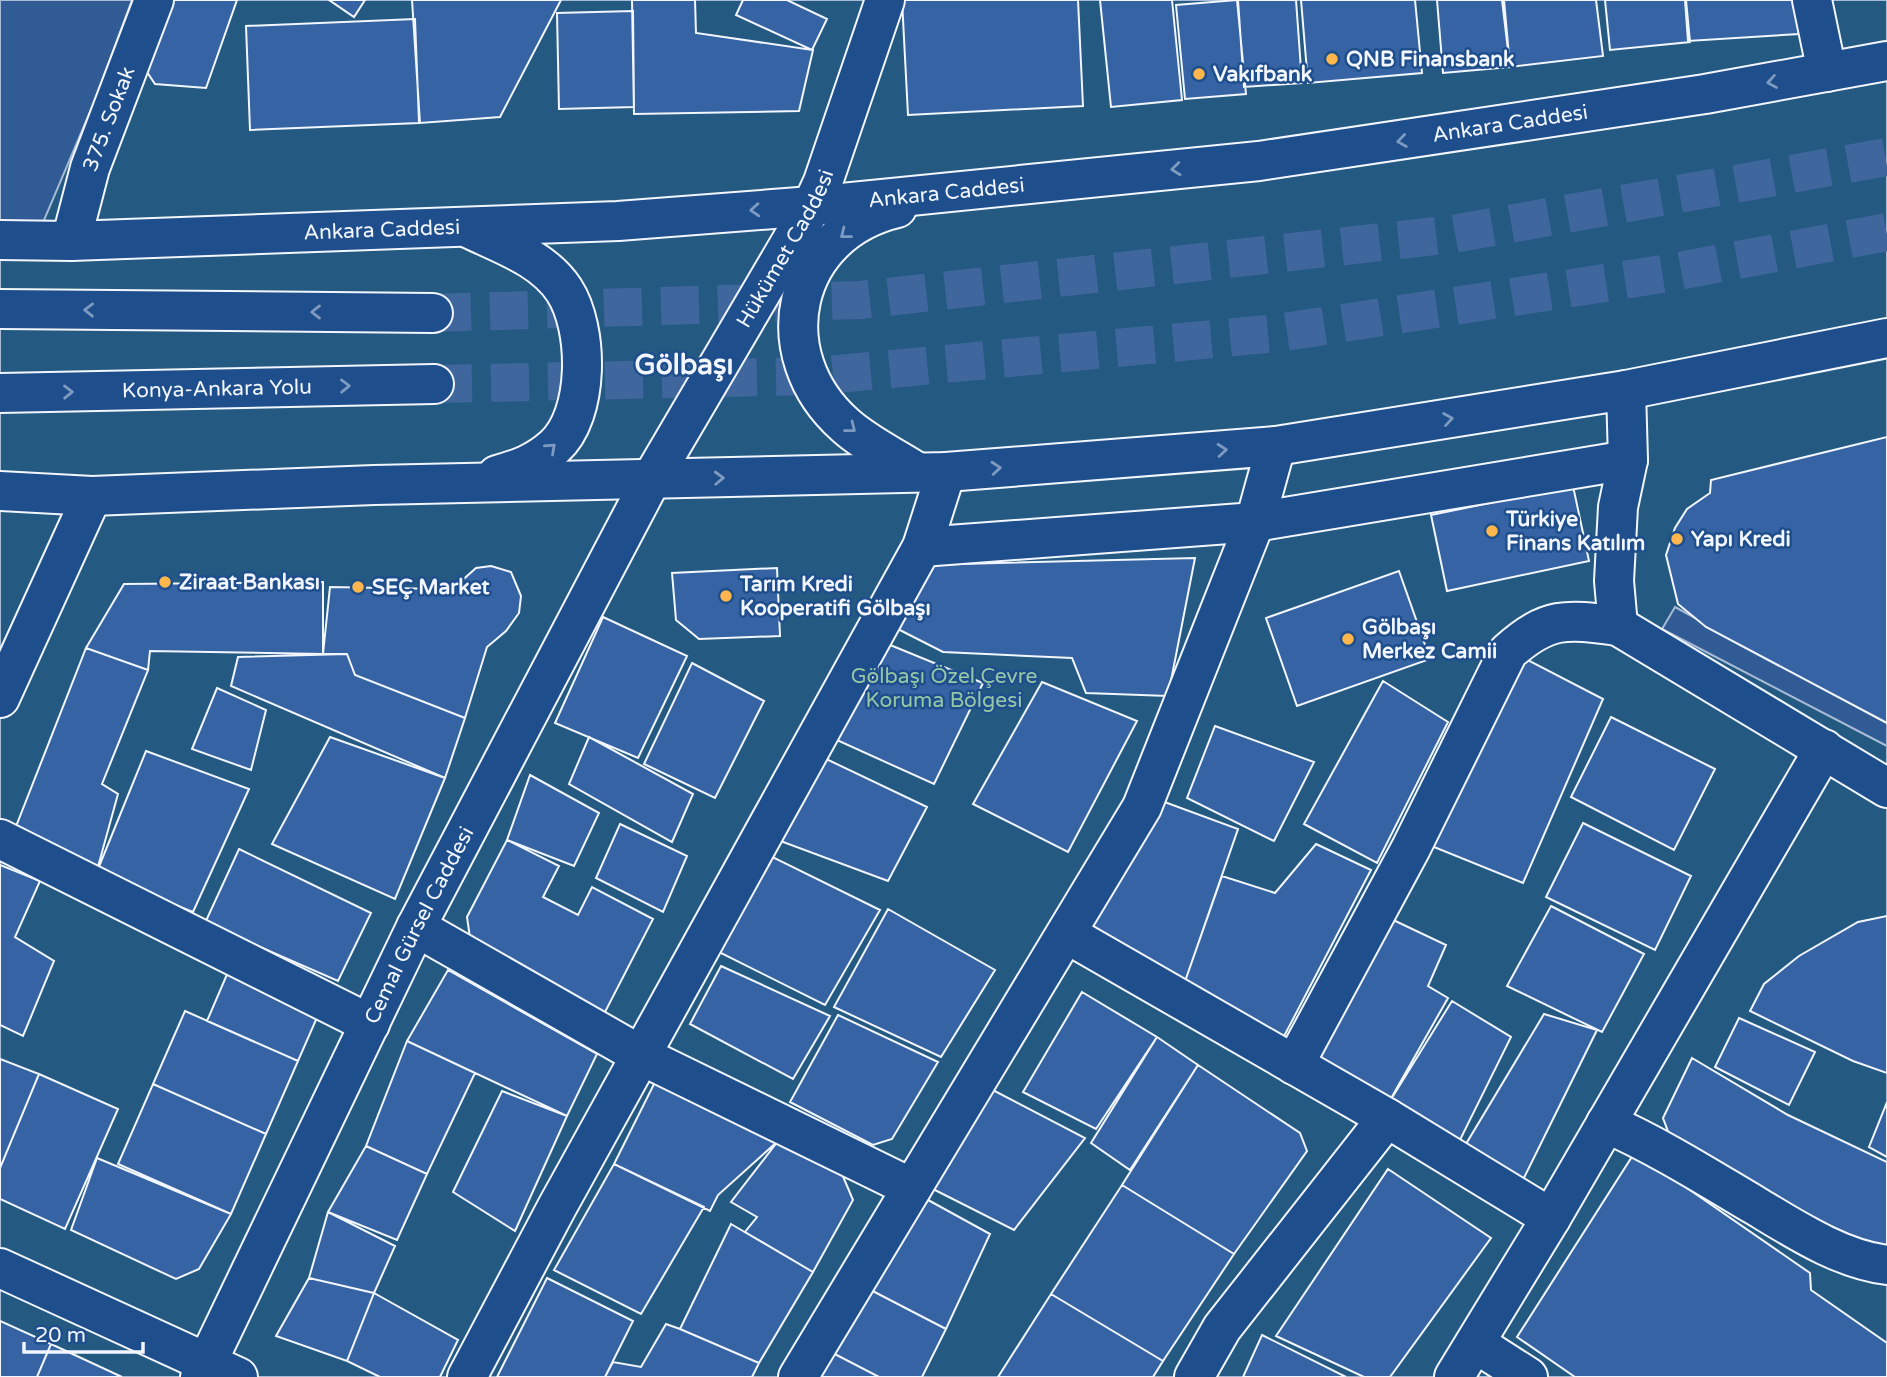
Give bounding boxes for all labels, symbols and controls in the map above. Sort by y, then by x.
place label: QNB Finansbank [1346,47,1515,72]
marker: QNB Finansbank [1324,51,1340,67]
place label: Vakıfbank [1213,62,1313,87]
street label: 375. Sokak [78,63,141,175]
marker: Vakıfbank [1191,66,1207,82]
one-way arrow [1766,73,1778,88]
street label: Ankara Caddesi [1431,100,1589,148]
one-way arrow [1396,133,1408,148]
one-way arrow [1170,161,1181,176]
street label: Hükümet Caddesi [731,166,839,332]
street label: Ankara Caddesi [867,173,1026,213]
one-way arrow [749,203,760,218]
street label: Ankara Caddesi [303,215,461,245]
one-way arrow [840,226,853,238]
one-way arrow [83,302,94,318]
one-way arrow [310,304,321,320]
district label: Gölbaşı [634,348,734,382]
street label: Konya-Ankara Yolu [122,375,312,403]
one-way arrow [340,378,350,394]
one-way arrow [63,384,74,399]
one-way arrow [1442,412,1453,427]
one-way arrow [843,420,855,432]
one-way arrow [1217,443,1228,458]
one-way arrow [543,444,556,456]
one-way arrow [990,461,1001,476]
one-way arrow [714,470,725,486]
place label: Türkiye Finans Katılım [1505,507,1645,556]
marker: Türkiye Finans Katılım [1484,523,1500,539]
place label: Yapı Kredi [1691,527,1791,552]
marker: Yapı Kredi [1669,531,1685,547]
place label: Ziraat Bankası [179,570,320,595]
place label: Tarım Kredi Kooperatifi Gölbaşı [739,572,931,621]
marker: Ziraat Bankası [157,574,173,590]
place label: SEÇ Market [372,575,490,600]
marker: SEÇ Market [350,579,366,595]
marker: Tarım Kredi Kooperatifi Gölbaşı [718,588,734,604]
place label: Gölbaşı Merkez Camii [1362,615,1497,664]
marker: Gölbaşı Merkez Camii [1340,631,1356,647]
park label: Gölbaşı Özel Çevre Koruma Bölgesi [851,664,1037,713]
street label: Cemal Gürsel Caddesi [359,823,479,1028]
scale bar [24,1310,144,1354]
text: 20 m [35,1323,86,1348]

